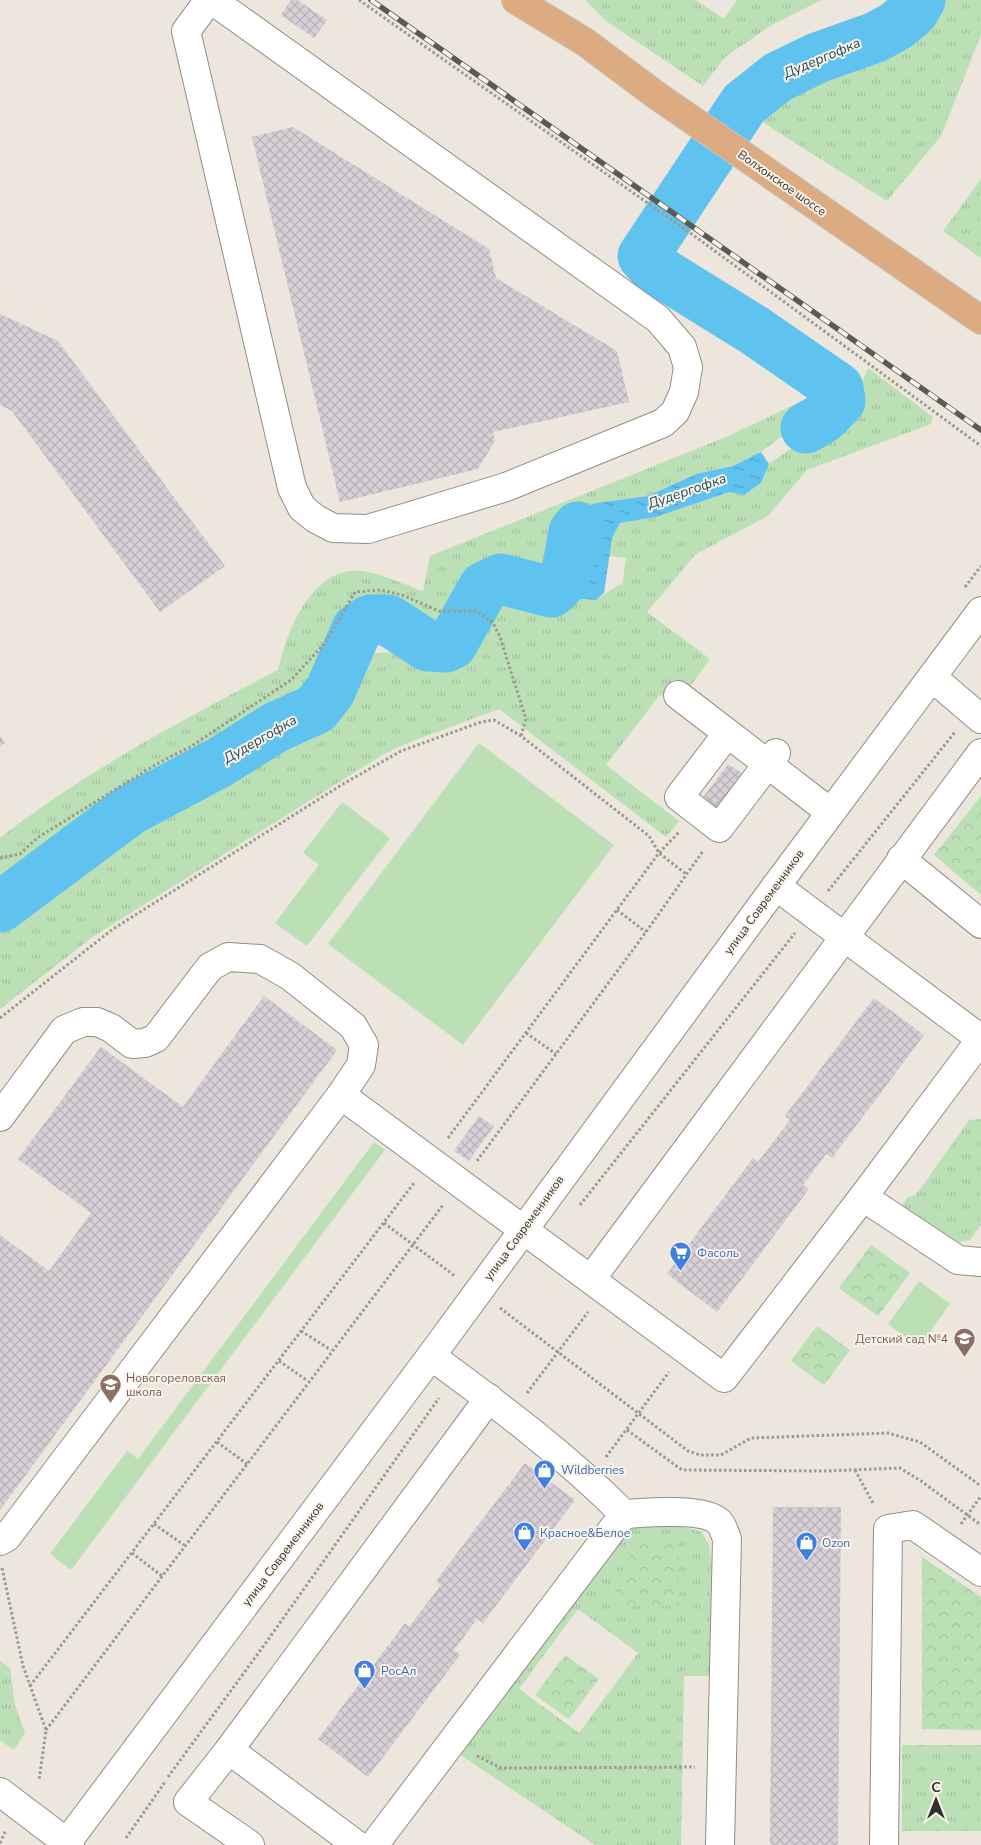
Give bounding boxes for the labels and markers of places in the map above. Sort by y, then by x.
supermarket icon: Фасоль [669,1241,693,1272]
place label: Фасоль [697,1245,739,1261]
school or university icon: Детский сад №4 [952,1327,976,1358]
place label: Детский сад №4 [855,1331,948,1347]
place label: Новогореловская школа [126,1370,226,1400]
school or university icon: Новогореловская школа [98,1373,122,1404]
shop icon: Wildberries [533,1458,557,1489]
place label: Wildberries [561,1462,625,1478]
shop icon: Красное&Белое [512,1521,536,1552]
place label: Красное&Белое [540,1525,630,1541]
shop icon: Ozon [794,1531,818,1562]
place label: Ozon [822,1535,850,1551]
shop icon: РосАл [353,1659,377,1690]
place label: РосАл [381,1663,417,1679]

